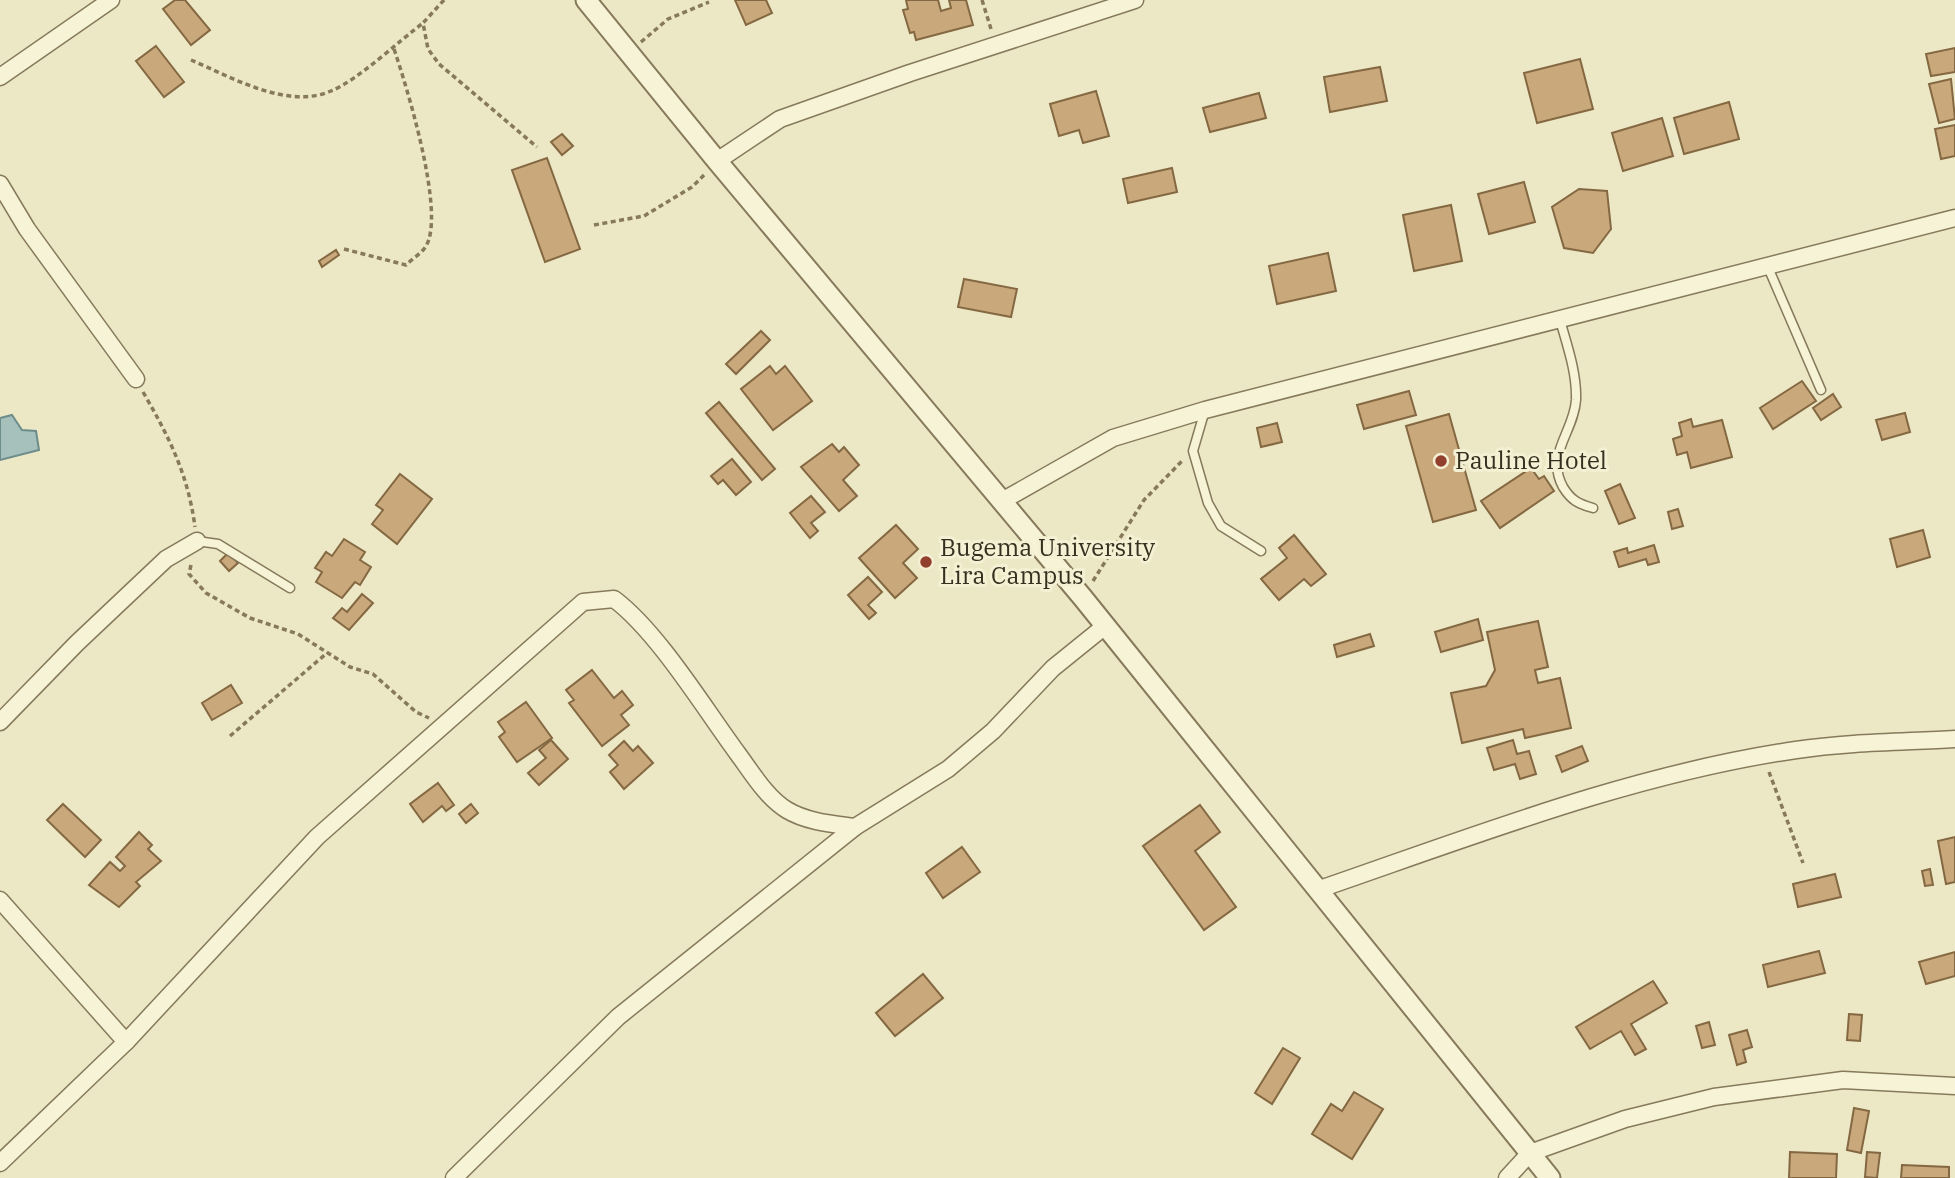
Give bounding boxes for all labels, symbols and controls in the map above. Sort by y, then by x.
place label: Pauline Hotel [1455,444,1607,476]
marker: Pauline Hotel [1433,453,1449,469]
place label: Bugema University Lira Campus [940,531,1155,591]
marker: Bugema University Lira Campus [918,554,934,570]

